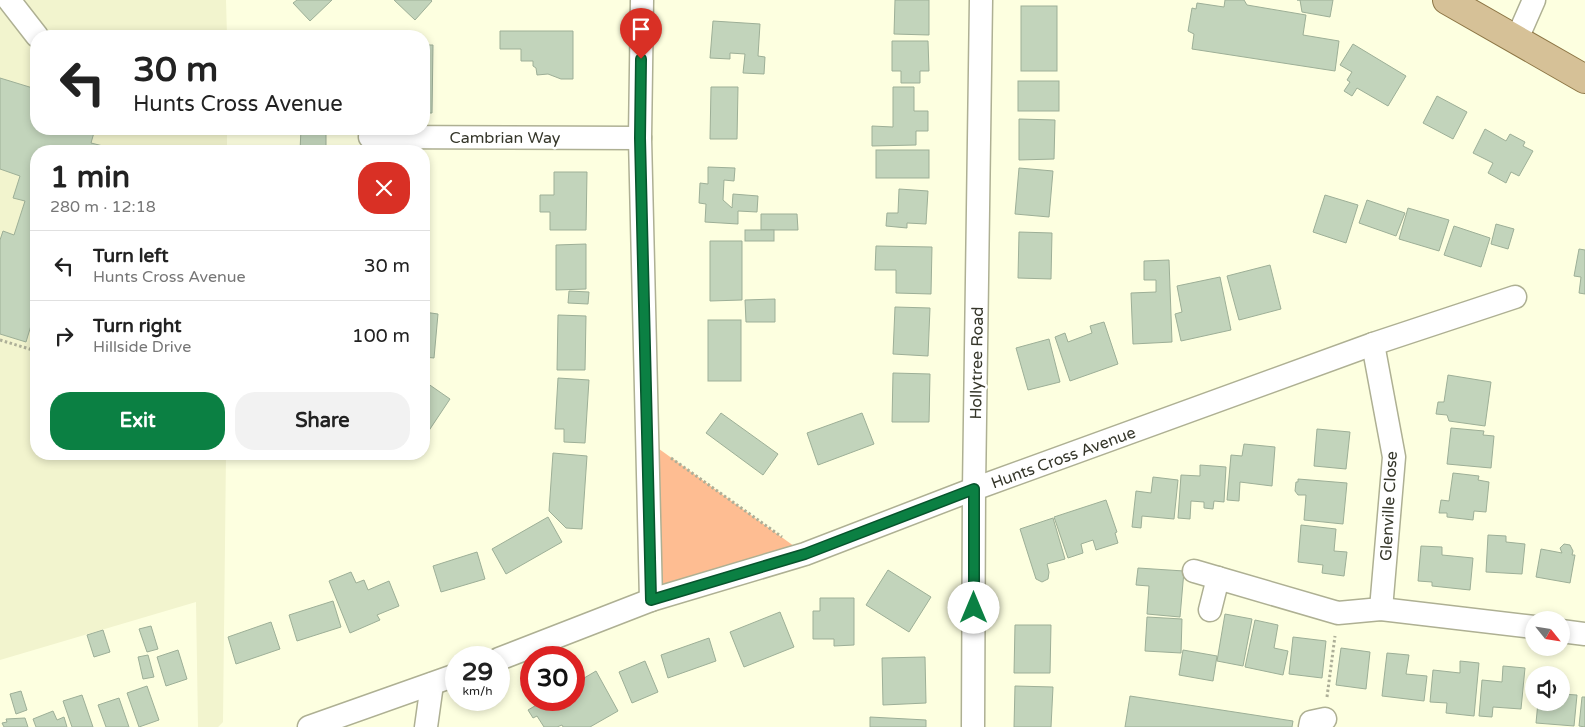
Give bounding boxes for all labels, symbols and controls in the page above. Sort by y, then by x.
pin [620,8,662,59]
icon: arrive [627,15,655,43]
text: 30 m [133,49,218,91]
icon: left [50,50,115,115]
text: Hunts Cross Avenue [133,91,343,117]
street label: Cambrian Way [450,128,561,148]
text: 1 min [50,159,130,196]
button: close [358,162,410,214]
text: 280 m · 12:18 [50,197,156,217]
text: Turn left [93,245,169,267]
icon: left [50,252,78,280]
text: 30 m [364,255,410,277]
text: Hunts Cross Avenue [93,267,246,287]
street label: Hollytree Road [966,306,988,420]
text: Turn right [93,315,181,337]
icon: right [50,322,78,350]
text: 100 m [352,325,410,347]
text: Hillside Drive [93,337,191,357]
button: Exit [50,392,225,450]
button: Share [235,392,410,450]
street label: Hunts Cross Avenue [988,422,1138,493]
street label: Glenville Close [1376,451,1402,561]
position arrow [947,581,999,633]
north arrow [1525,611,1570,656]
map controls [1525,611,1570,711]
speed limit sign: 30 [520,646,585,711]
text: 29 [462,657,493,687]
button: sound [1525,666,1570,711]
text: km/h [462,684,493,698]

